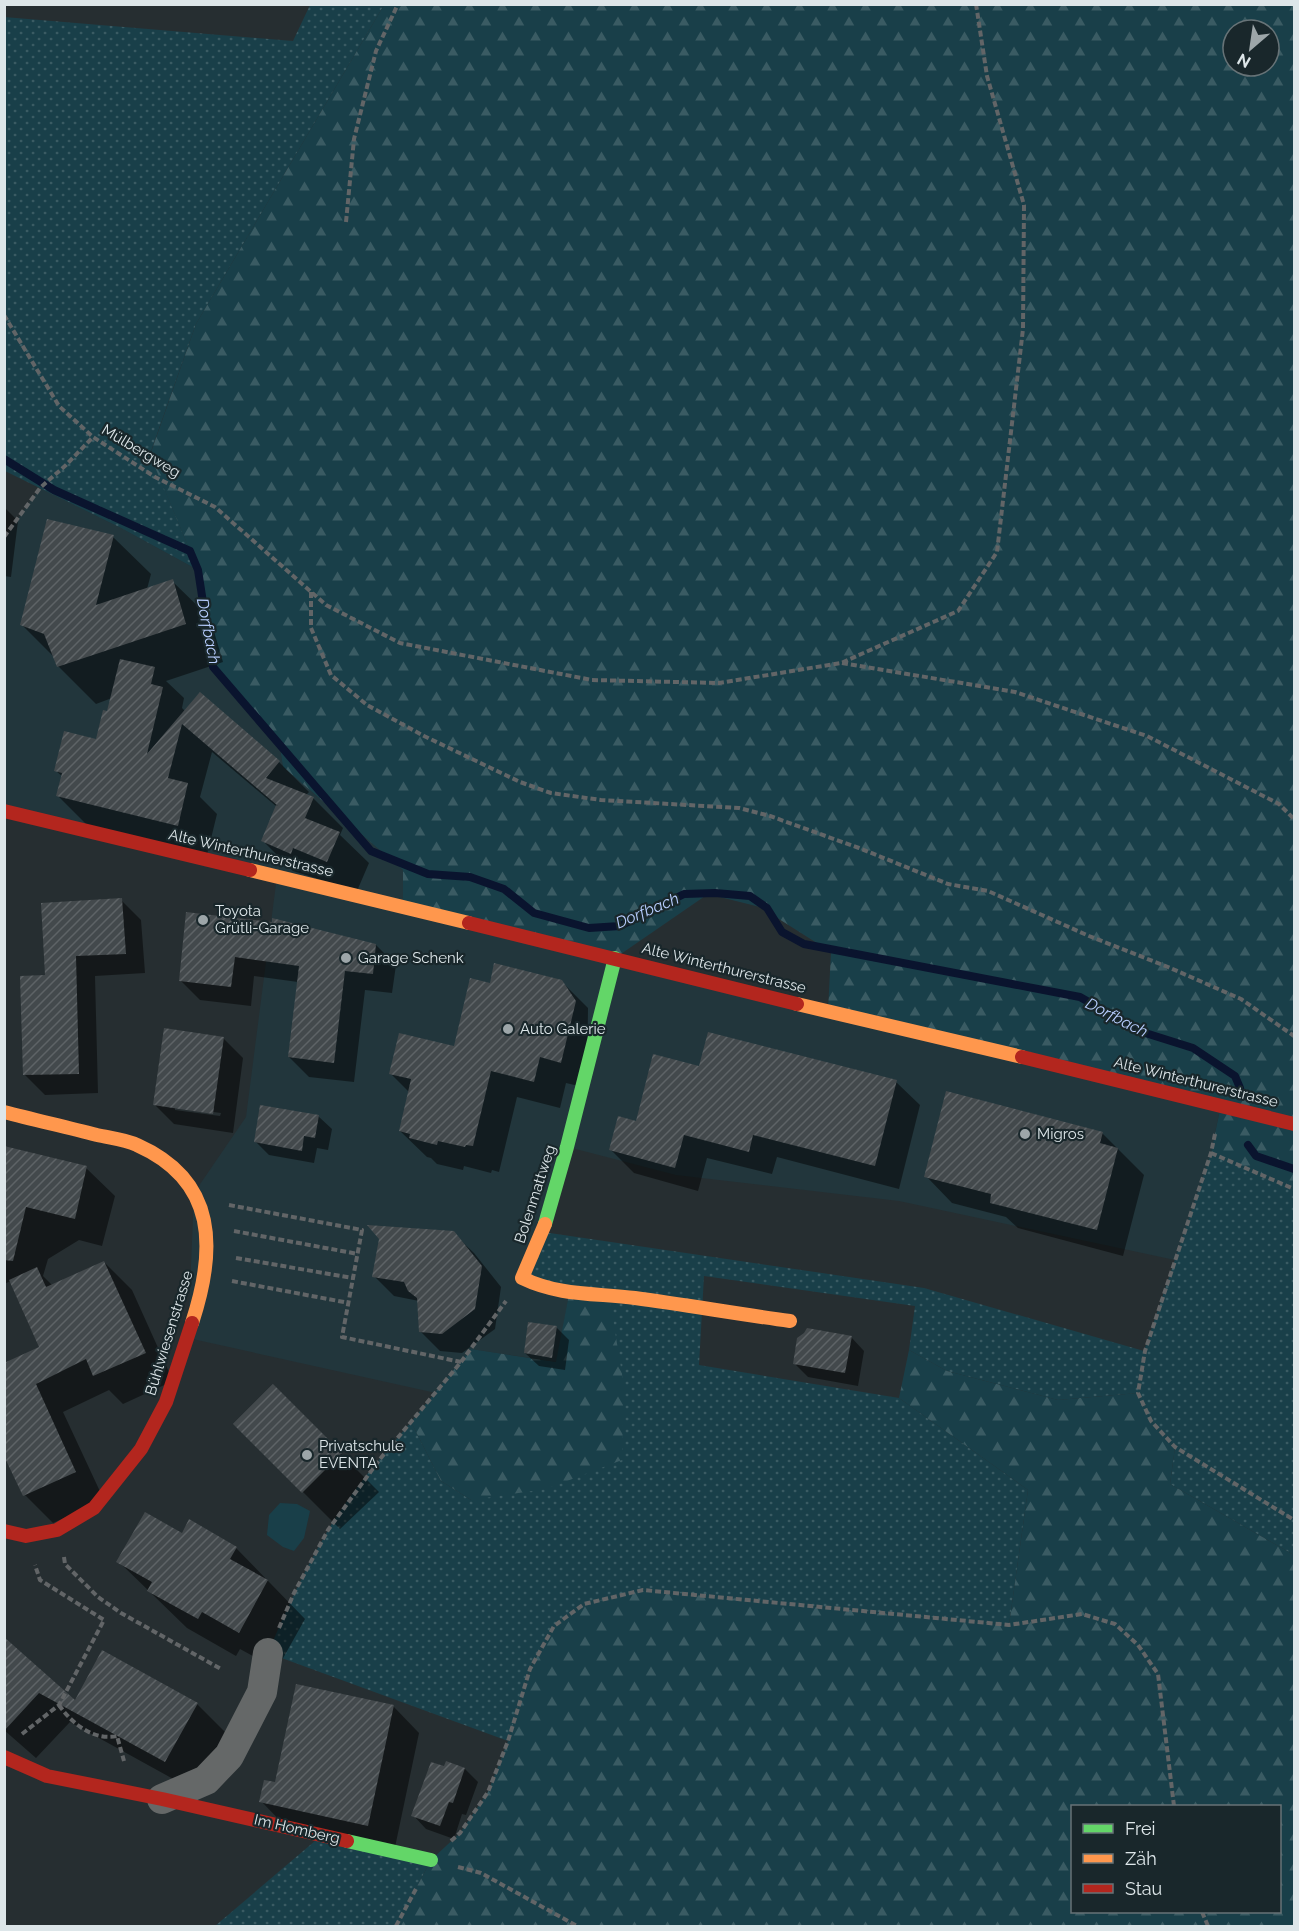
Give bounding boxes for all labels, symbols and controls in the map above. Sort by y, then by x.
north arrow [1221,18,1281,78]
text: N [1234,49,1254,72]
street label: Mülbergweg [98,420,184,482]
water label: Dorfbach [193,596,224,666]
street label: Alte Winterthurerstrasse [167,825,335,881]
water label: Dorfbach [613,889,682,932]
place label: Toyota Grütli-Garage [215,902,309,937]
marker: Toyota Grütli-Garage [196,913,210,927]
street label: Alte Winterthurerstrasse [640,939,808,997]
place label: Garage Schenk [358,949,464,967]
marker: Garage Schenk [339,951,353,965]
water label: Dorfbach [1083,994,1151,1041]
place label: Auto Galerie [520,1020,606,1038]
marker: Auto Galerie [501,1022,515,1036]
street label: Alte Winterthurerstrasse [1112,1053,1280,1111]
place label: Migros [1037,1125,1084,1143]
marker: Migros [1018,1127,1032,1141]
street label: Bolenmattweg [511,1142,559,1246]
street label: Bühlwiesenstrasse [141,1268,197,1398]
place label: Privatschule EVENTA [319,1437,404,1472]
marker: Privatschule EVENTA [300,1448,314,1462]
legend [1071,1805,1281,1913]
street label: Im Homberg [252,1810,342,1848]
text: Frei [1125,1818,1155,1839]
text: Zäh [1125,1848,1157,1869]
text: Stau [1125,1878,1162,1899]

